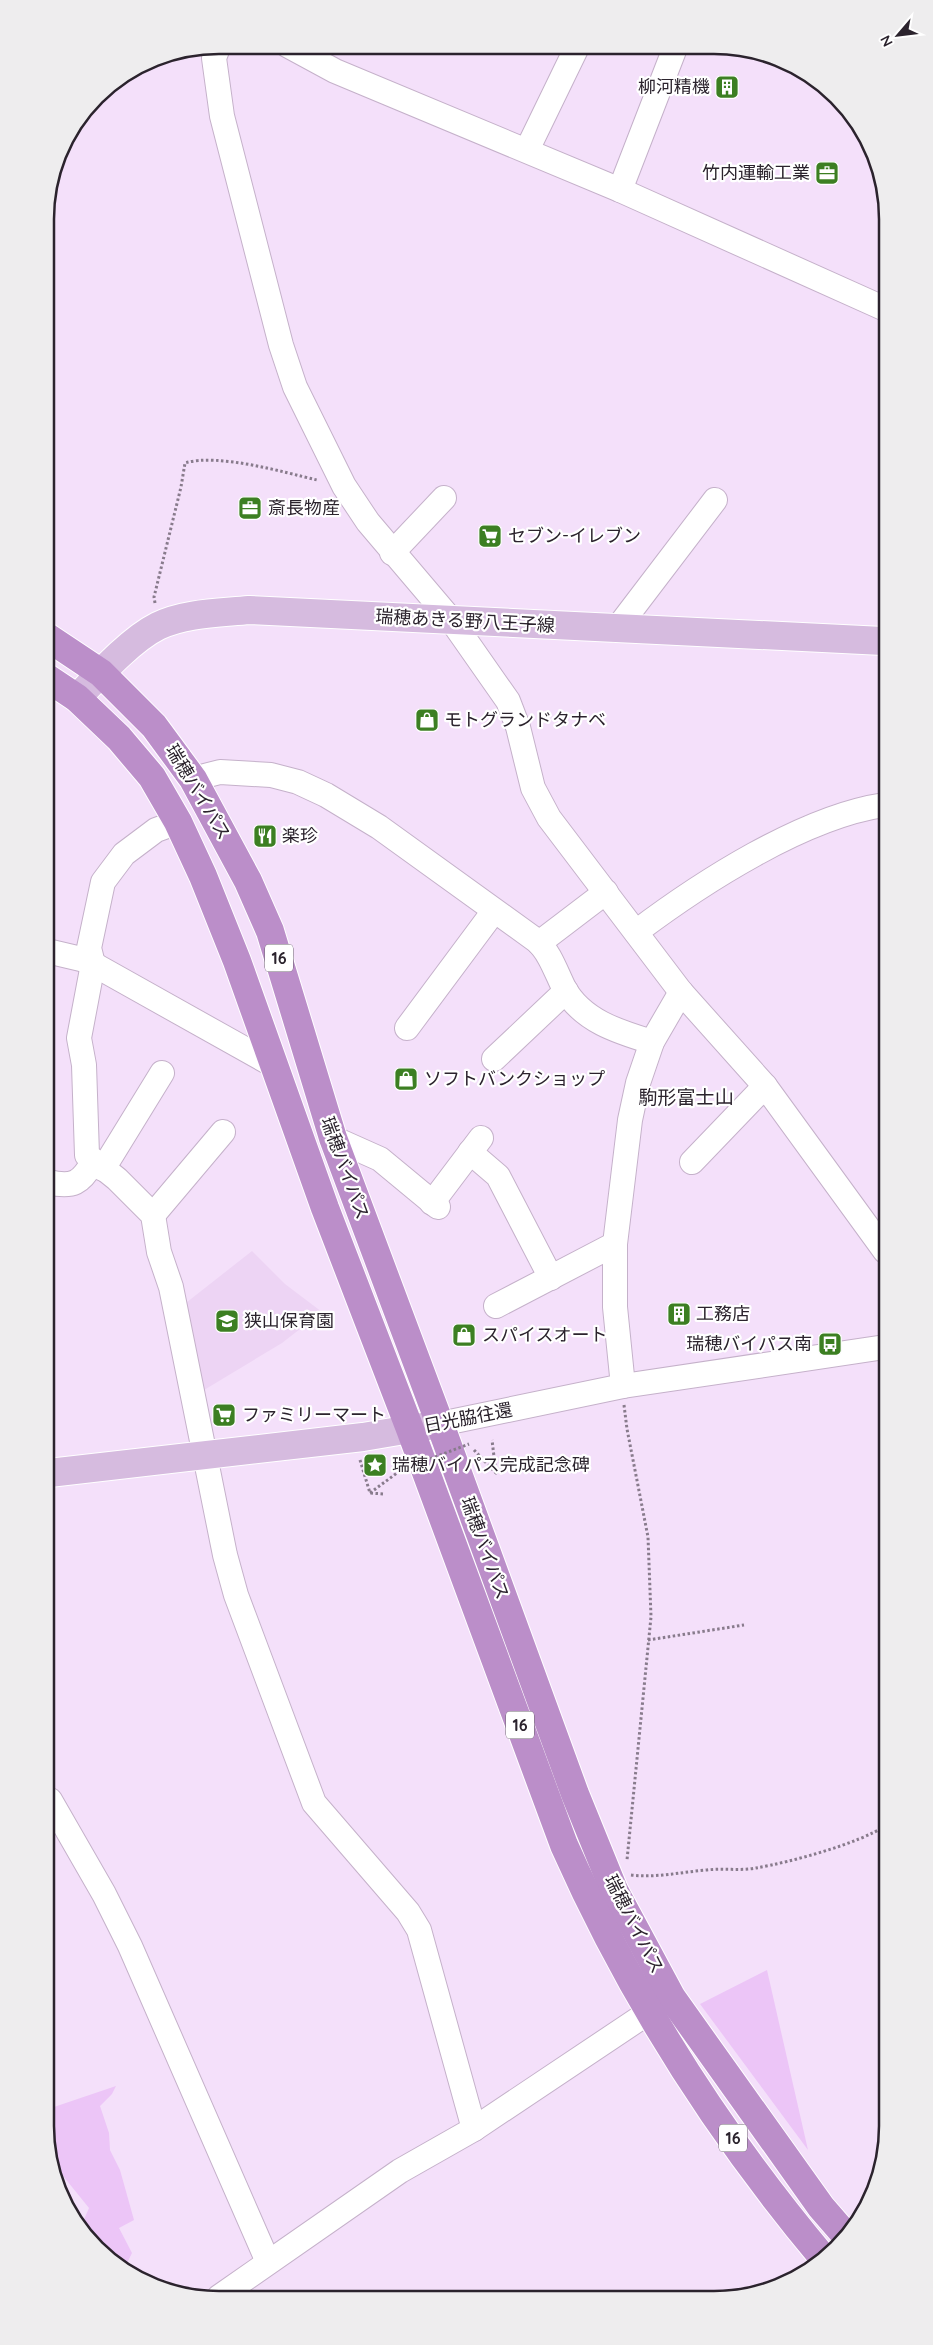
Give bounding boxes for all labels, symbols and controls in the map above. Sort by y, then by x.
north arrow [873,10,923,60]
text: N [876,32,897,50]
building icon: 柳河精機 [714,74,740,100]
place label: 柳河精機 [638,75,710,98]
office icon: 竹内運輸工業 [814,160,840,186]
place label: 竹内運輸工業 [702,161,810,184]
office icon: 斎長物産 [237,495,263,521]
place label: 斎長物産 [268,496,340,519]
supermarket icon: セブン-イレブン [477,523,503,549]
place label: セブン-イレブン [508,524,641,547]
street label: 瑞穂あきる野八王子線 [375,604,555,637]
shop icon: モトグランドタナベ [414,707,440,733]
place label: モトグランドタナベ [444,708,606,731]
street label: 瑞穂バイパス [161,740,236,844]
restaurant icon: 楽珍 [252,823,278,849]
place label: 楽珍 [282,824,318,847]
road number: 16 [265,944,293,971]
shop icon: ソフトバンクショップ [393,1066,419,1092]
place label: ソフトバンクショップ [424,1067,605,1090]
district label: 駒形富士山 [638,1085,734,1109]
street label: 瑞穂バイパス [316,1113,375,1222]
building icon: 工務店 [666,1301,692,1327]
place label: 工務店 [696,1302,750,1325]
school or university icon: 狭山保育園 [214,1308,240,1334]
place label: 狭山保育園 [244,1309,334,1332]
shop icon: スパイスオート [451,1322,477,1348]
place label: スパイスオート [482,1323,607,1346]
bus stop icon: 瑞穂バイパス南 [817,1331,843,1357]
place label: 瑞穂バイパス南 [686,1332,812,1355]
street label: 日光脇往還 [422,1398,514,1437]
supermarket icon: ファミリーマート [211,1402,237,1428]
place label: ファミリーマート [242,1403,386,1426]
place icon: 瑞穂バイパス完成記念碑 [362,1452,388,1478]
place label: 瑞穂バイパス完成記念碑 [392,1453,590,1476]
street label: 瑞穂バイパス [456,1493,515,1602]
road number: 16 [506,1712,534,1738]
street label: 瑞穂バイパス [600,1871,669,1977]
road number: 16 [719,2124,747,2152]

